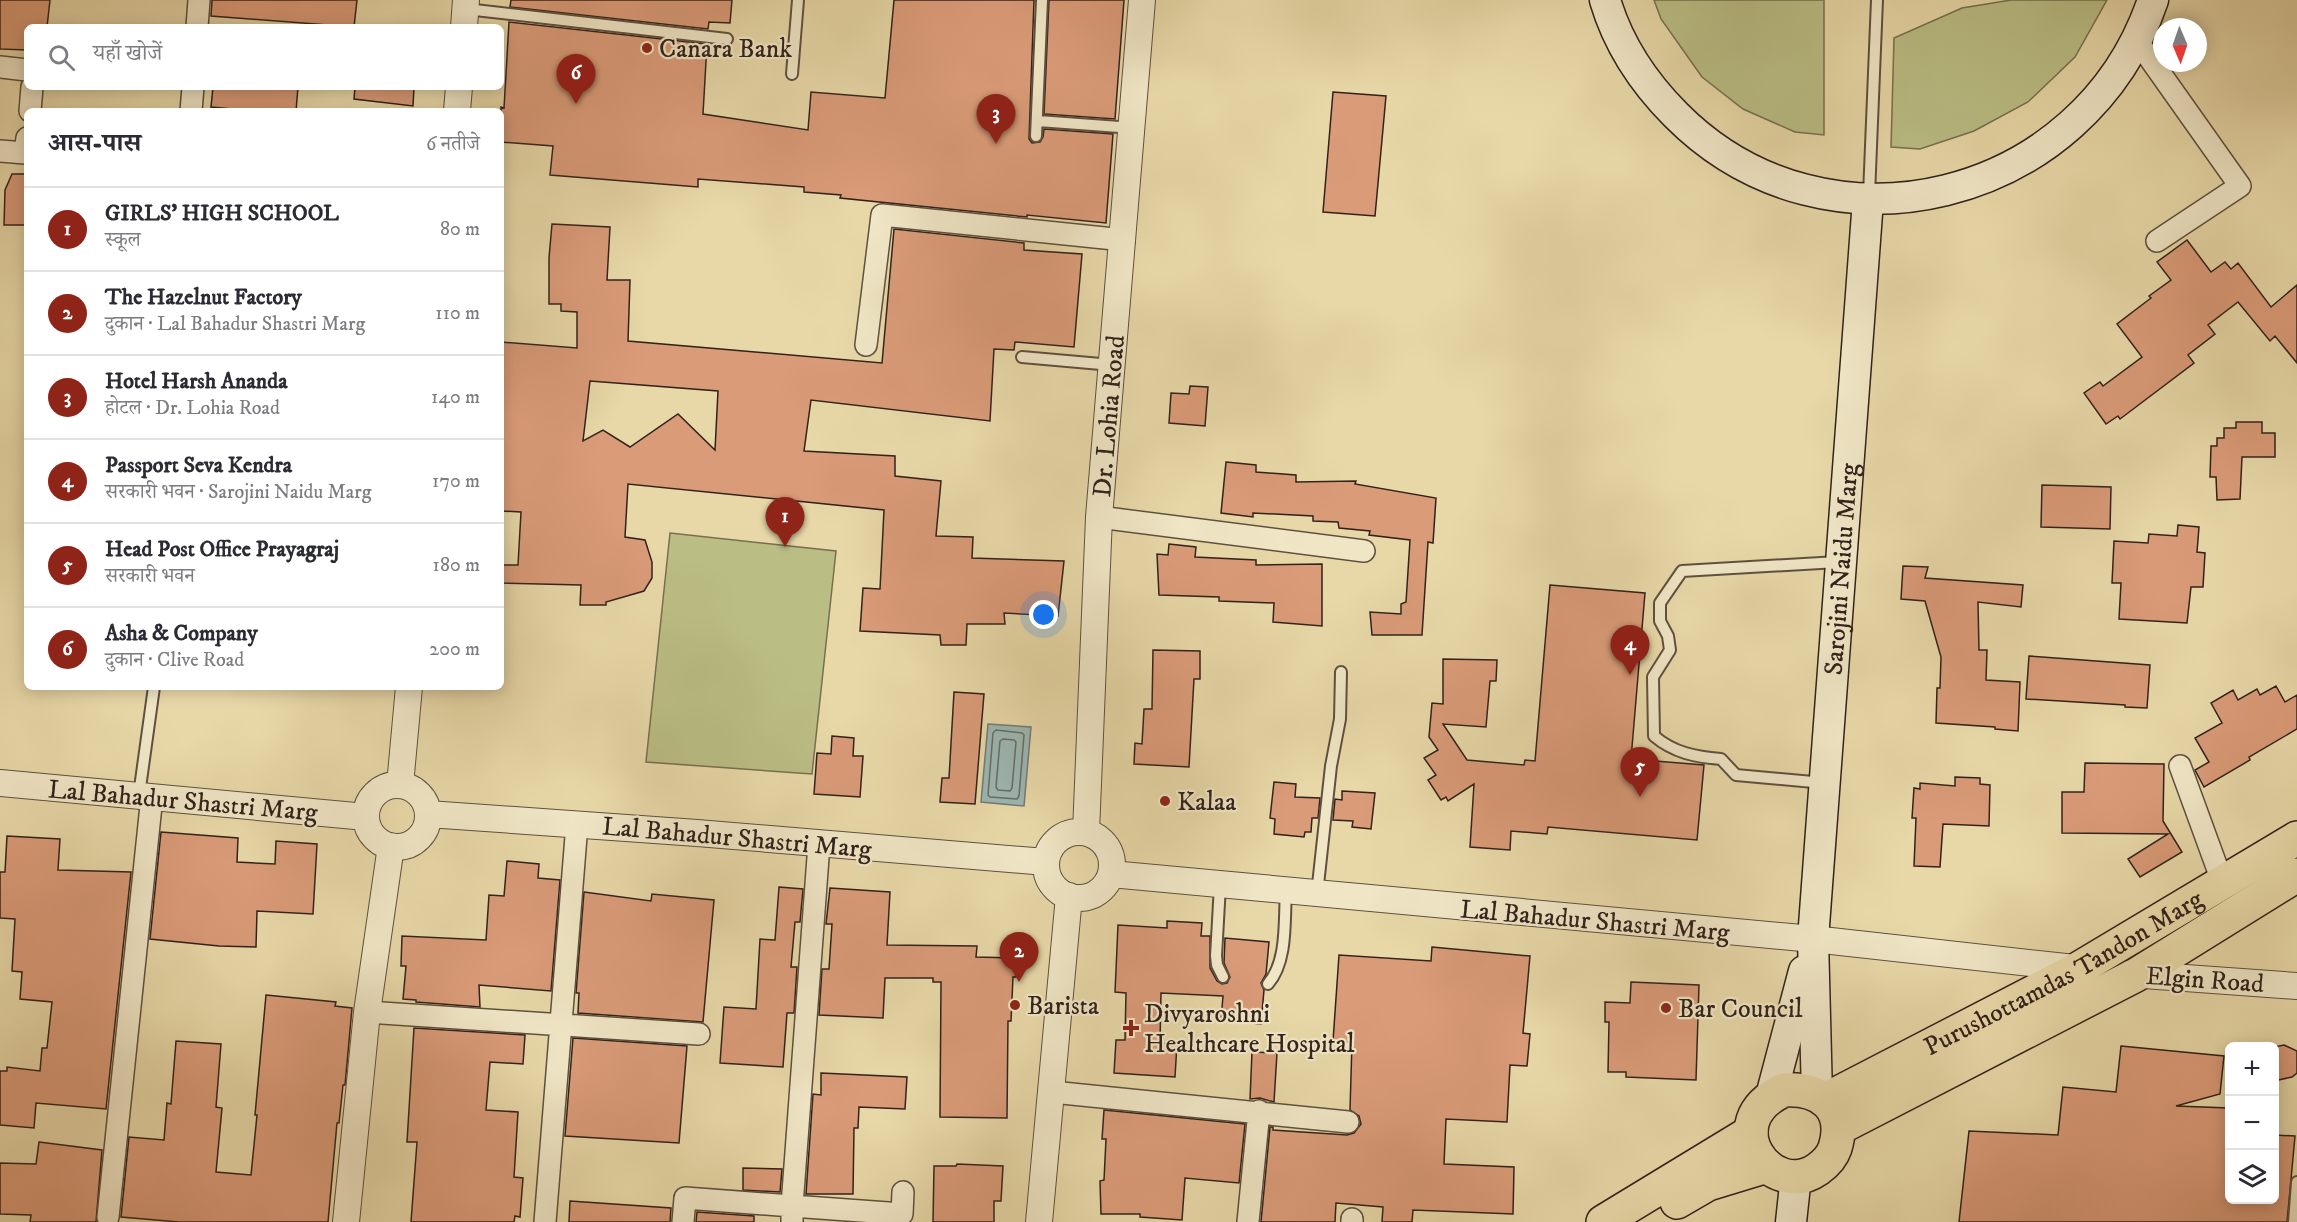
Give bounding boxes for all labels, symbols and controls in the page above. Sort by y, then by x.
north arrow [2153,18,2207,72]
search box [24,24,504,90]
place label: Canara Bank [659,33,792,66]
text: यहाँ खोजें [93,40,162,67]
icon: search [45,41,78,74]
marker: Canara Bank [640,41,654,55]
pin: 6 [556,54,596,104]
pin: 3 [976,94,1016,144]
text: आस-पास [48,127,141,160]
text: 6 नतीजे [426,132,480,157]
text: GIRLS' HIGH SCHOOL [105,200,339,227]
text: 1 [64,217,71,242]
text: 80 m [440,217,480,242]
text: स्कूल [105,228,141,253]
text: The Hazelnut Factory [105,284,302,311]
text: 2 [63,301,72,326]
text: 110 m [435,301,480,326]
text: दुकान · Lal Bahadur Shastri Marg [105,312,365,337]
street label: Dr. Lohia Road [1086,334,1133,498]
text: Hotel Harsh Ananda [105,368,288,395]
text: 3 [64,385,71,410]
text: 140 m [431,385,480,410]
text: होटल · Dr. Lohia Road [105,396,280,421]
text: Passport Seva Kendra [105,452,292,479]
street label: Sarojini Naidu Marg [1818,462,1866,676]
text: 4 [62,469,73,494]
text: 170 m [432,469,480,494]
text: सरकारी भवन · Sarojini Naidu Marg [105,480,372,505]
pin: 1 [766,498,804,547]
text: Head Post Office Prayagraj [105,536,339,563]
text: 5 [63,553,72,578]
text: 180 m [433,553,480,578]
text: सरकारी भवन [105,564,195,589]
your location [1029,600,1058,629]
text: Asha & Company [105,620,258,647]
pin: 4 [1610,626,1650,675]
text: 6 [62,637,73,662]
text: 200 m [429,637,480,662]
text: दुकान · Clive Road [105,648,244,673]
pin: 5 [1620,748,1660,797]
street label: Lal Bahadur Shastri Marg [47,773,319,830]
place label: Kalaa [1177,786,1236,819]
marker: Kalaa [1158,794,1172,808]
street label: Lal Bahadur Shastri Marg [601,810,873,867]
street label: Purushottamdas Tandon Marg [1918,883,2210,1064]
street label: Lal Bahadur Shastri Marg [1459,893,1731,950]
pin: 2 [1000,932,1038,982]
street label: Elgin Road [2145,960,2265,1001]
place label: Barista [1027,990,1099,1023]
place label: Bar Council [1678,993,1803,1026]
marker: Barista [1008,998,1022,1012]
place label: Divyaroshni Healthcare Hospital [1144,998,1355,1061]
marker: Bar Council [1659,1001,1673,1015]
marker: Divyaroshni Healthcare Hospital [1122,1019,1140,1037]
map controls [2225,1042,2279,1204]
button: + [2225,1042,2279,1096]
button: − [2225,1096,2279,1150]
button: layers [2225,1150,2279,1204]

